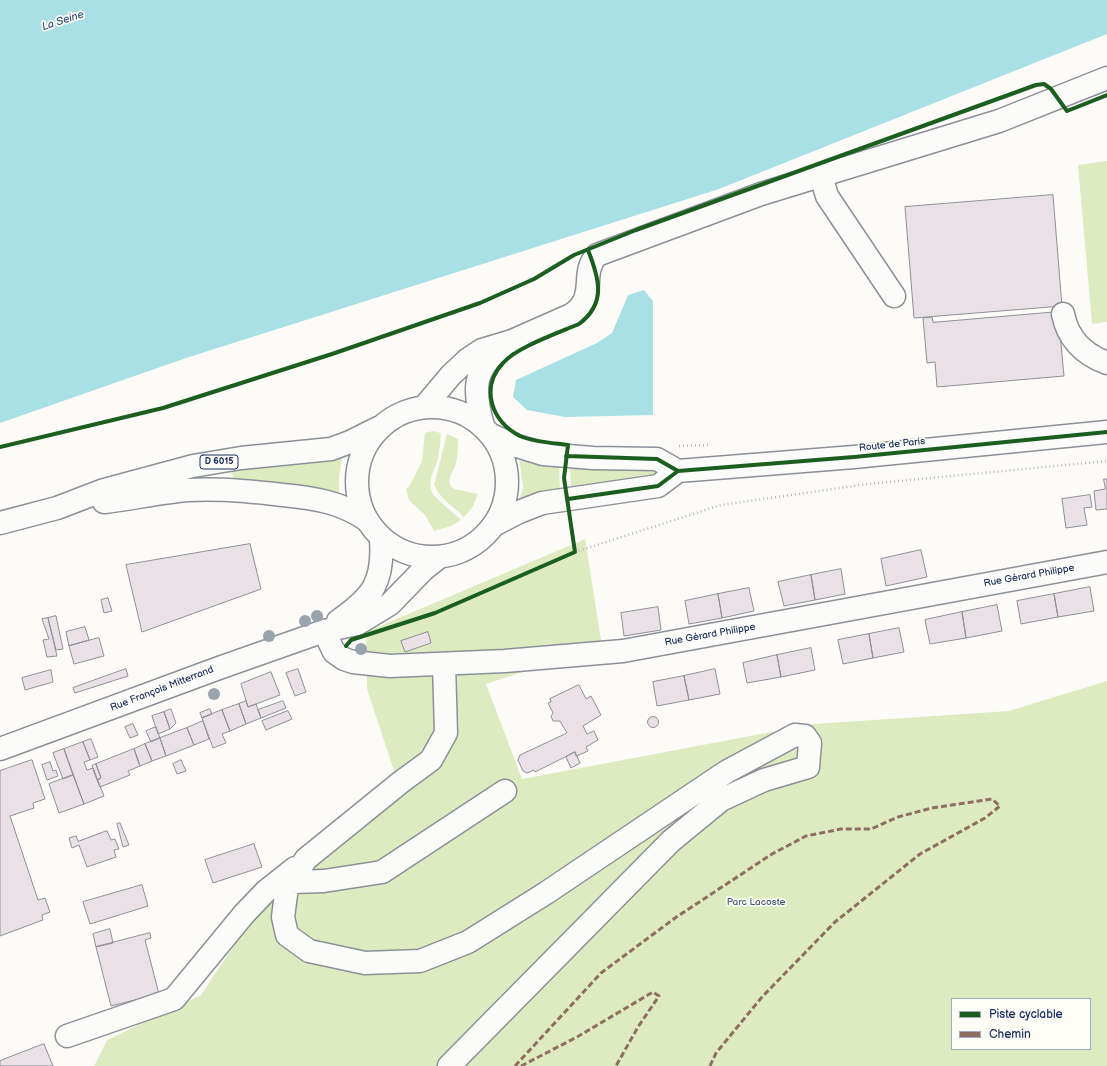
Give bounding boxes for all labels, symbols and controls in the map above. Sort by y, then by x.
water label: La Seine [40,8,86,34]
street label: Route de Paris [858,436,926,454]
road number: D 6015 [200,455,238,469]
street label: Rue Gérard Philippe [983,562,1075,590]
street label: Rue Gérard Philippe [664,621,756,649]
street label: Rue François Mitterrand [109,664,215,714]
park label: Parc Lacoste [727,896,785,908]
legend [951,998,1091,1050]
text: Piste cyclable [989,1007,1063,1022]
text: Chemin [989,1027,1031,1042]

